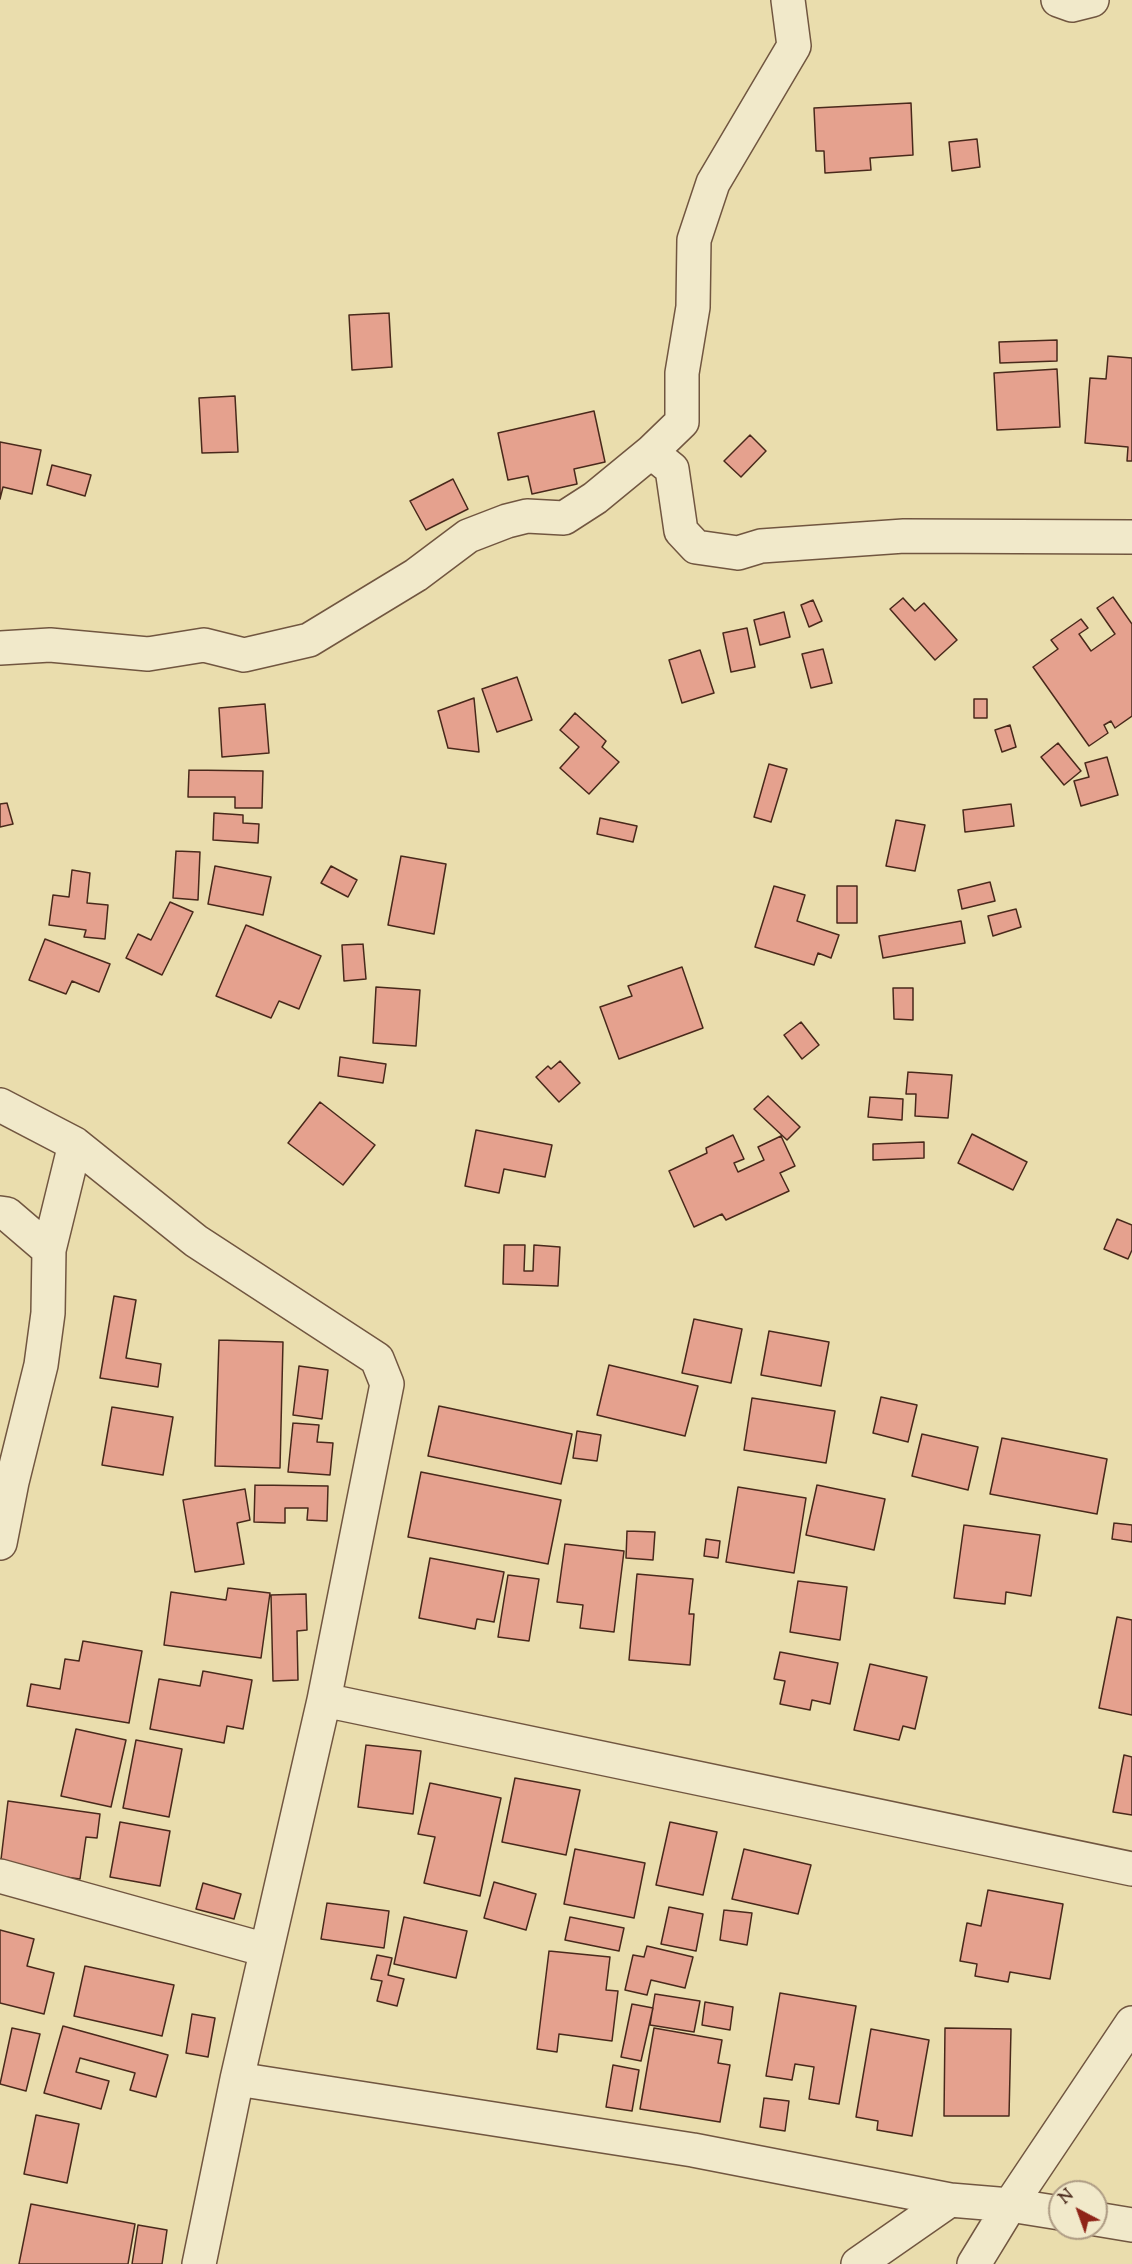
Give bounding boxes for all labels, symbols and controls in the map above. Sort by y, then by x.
north arrow [1048,2180,1108,2240]
text: N [1055,2185,1080,2210]

